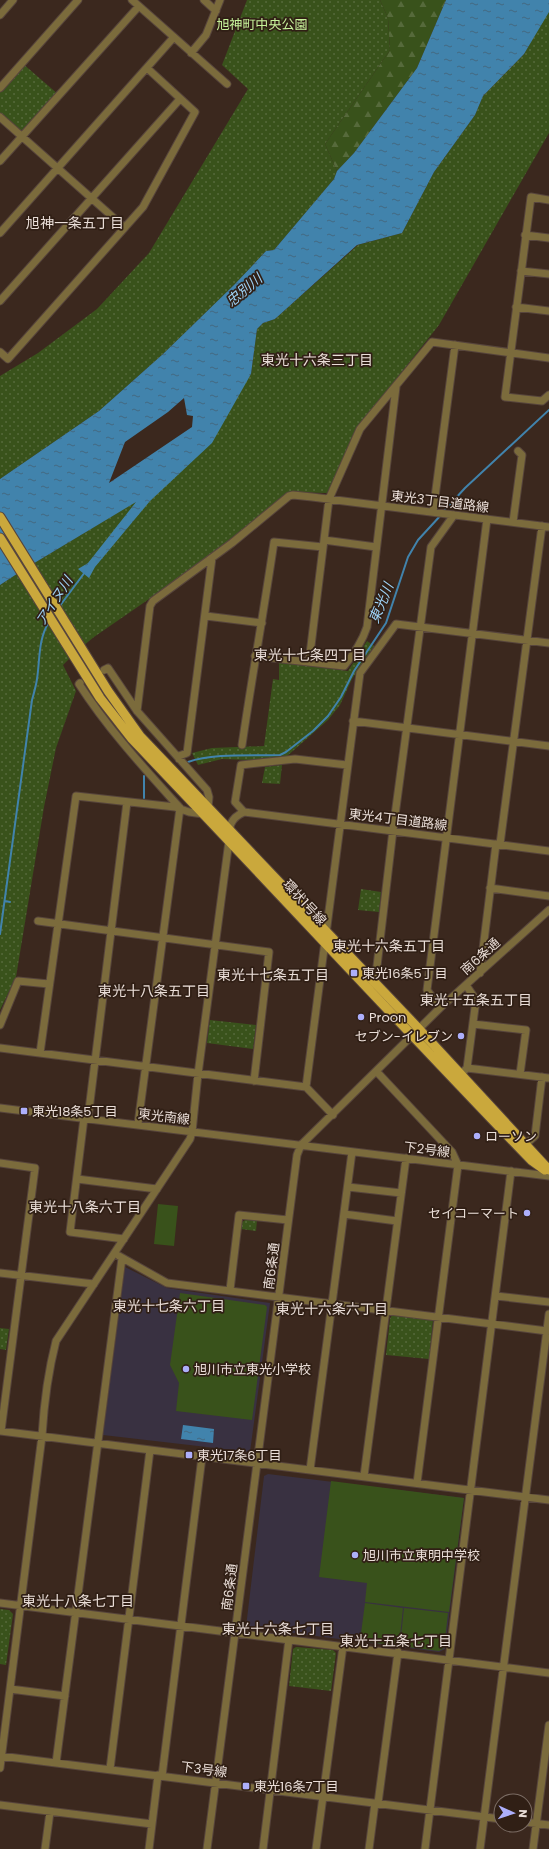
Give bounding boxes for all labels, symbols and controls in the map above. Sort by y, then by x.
park label: 旭神町中央公園 [216,15,308,34]
district label: 旭神一条五丁目 [26,213,124,233]
water label: 忠別川 [221,268,268,311]
district label: 東光十六条三丁目 [261,350,373,370]
street label: 東光3丁目道路線 [390,486,490,517]
water label: アイヌ川 [31,571,79,630]
water label: 東光川 [364,578,399,626]
district label: 東光十七条四丁目 [254,645,366,665]
street label: 東光4丁目道路線 [348,804,448,835]
street label: 環状1号線 [279,875,331,929]
street label: 南6条通 [456,933,504,979]
district label: 東光十六条五丁目 [333,936,445,956]
place label: 東光16条5丁目 [362,964,448,983]
district label: 東光十七条五丁目 [217,965,329,985]
marker: 東光16条5丁目 [349,968,359,978]
district label: 東光十八条五丁目 [98,981,210,1001]
district label: 東光十五条五丁目 [420,990,532,1010]
place label: Proon [369,1008,406,1027]
marker: Proon [356,1012,366,1022]
place label: セブン-イレブン [355,1027,453,1046]
marker: セブン-イレブン [456,1031,466,1041]
place label: 東光18条5丁目 [32,1102,118,1121]
street label: 東光南線 [137,1104,191,1129]
marker: 東光18条5丁目 [19,1106,29,1116]
place label: ローソン [485,1127,537,1146]
marker: ローソン [472,1131,482,1141]
street label: 下2号線 [403,1137,451,1162]
district label: 東光十八条六丁目 [29,1197,141,1217]
place label: セイコーマート [428,1204,519,1223]
marker: セイコーマート [522,1208,532,1218]
street label: 南6条通 [259,1241,284,1291]
district label: 東光十七条六丁目 [113,1296,225,1316]
district label: 東光十六条六丁目 [276,1299,388,1319]
place label: 旭川市立東光小学校 [194,1360,311,1379]
marker: 旭川市立東光小学校 [181,1364,191,1374]
place label: 東光17条6丁目 [197,1446,282,1465]
marker: 東光17条6丁目 [184,1450,194,1460]
place label: 旭川市立東明中学校 [363,1546,480,1565]
marker: 旭川市立東明中学校 [350,1550,360,1560]
street label: 南6条通 [217,1562,242,1612]
district label: 東光十八条七丁目 [22,1591,134,1611]
district label: 東光十六条七丁目 [222,1619,334,1639]
district label: 東光十五条七丁目 [340,1631,452,1651]
street label: 下3号線 [180,1757,228,1782]
place label: 東光16条7丁目 [254,1777,339,1796]
marker: 東光16条7丁目 [241,1781,251,1791]
north arrow [493,1793,533,1833]
text: N [515,1809,531,1818]

